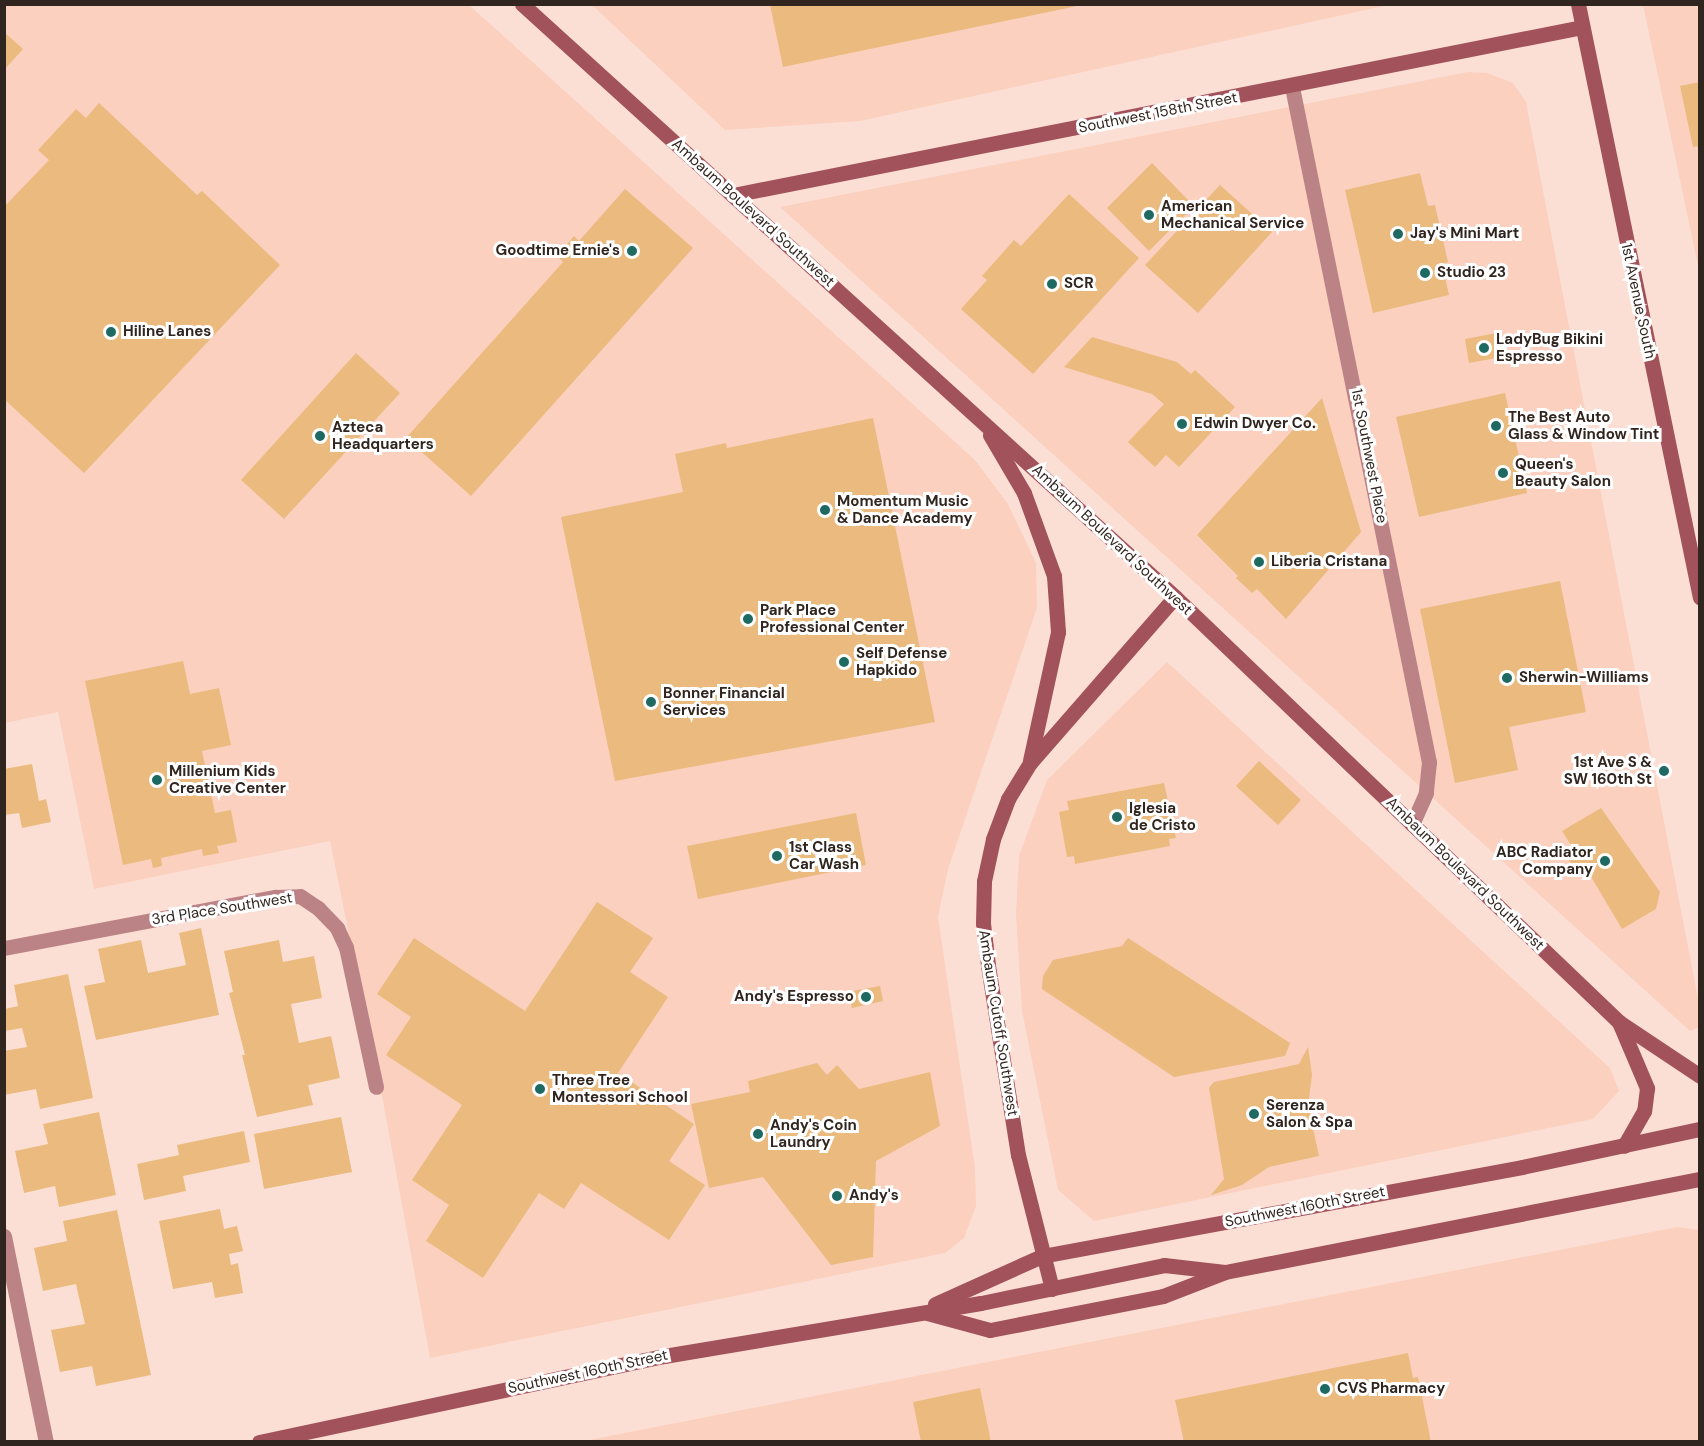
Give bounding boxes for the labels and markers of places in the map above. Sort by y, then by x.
place label: American Mechanical Service [1161,197,1304,232]
marker: American Mechanical Service [1142,208,1156,222]
place label: Jay's Mini Mart [1410,225,1519,243]
marker: Jay's Mini Mart [1391,227,1405,241]
place label: Goodtime Ernie's [496,242,620,260]
marker: Goodtime Ernie's [625,244,639,258]
place label: Studio 23 [1437,264,1506,282]
marker: Studio 23 [1418,266,1432,280]
place label: SCR [1064,275,1094,293]
marker: SCR [1045,277,1059,291]
place label: Hiline Lanes [123,323,211,341]
marker: Hiline Lanes [104,325,118,339]
place label: LadyBug Bikini Espresso [1496,330,1603,365]
marker: LadyBug Bikini Espresso [1477,341,1491,355]
place label: The Best Auto Glass & Window Tint [1508,408,1659,443]
place label: Edwin Dwyer Co. [1194,415,1316,433]
marker: Edwin Dwyer Co. [1175,417,1189,431]
place label: Azteca Headquarters [332,418,434,453]
marker: The Best Auto Glass & Window Tint [1489,419,1503,433]
marker: Azteca Headquarters [313,429,327,443]
place label: Queen's Beauty Salon [1515,455,1611,490]
marker: Queen's Beauty Salon [1496,466,1510,480]
place label: Momentum Music & Dance Academy [837,492,972,527]
marker: Momentum Music & Dance Academy [818,503,832,517]
place label: Liberia Cristana [1271,553,1387,571]
marker: Liberia Cristana [1252,555,1266,569]
place label: Park Place Professional Center [760,601,904,636]
marker: Park Place Professional Center [741,612,755,626]
place label: Self Defense Hapkido [856,644,947,679]
marker: Self Defense Hapkido [837,655,851,669]
place label: Sherwin-Williams [1519,669,1649,687]
marker: Sherwin-Williams [1500,671,1514,685]
place label: Bonner Financial Services [663,684,785,719]
marker: Bonner Financial Services [644,695,658,709]
place label: 1st Ave S & SW 160th St [1564,753,1652,788]
place label: Millenium Kids Creative Center [169,762,286,797]
marker: 1st Ave S & SW 160th St [1657,764,1671,778]
marker: Millenium Kids Creative Center [150,773,164,787]
place label: Iglesia de Cristo [1129,799,1196,834]
marker: Iglesia de Cristo [1110,810,1124,824]
place label: 1st Class Car Wash [789,838,859,873]
place label: ABC Radiator Company [1496,843,1593,878]
marker: 1st Class Car Wash [770,849,784,863]
marker: ABC Radiator Company [1598,854,1612,868]
place label: Andy's Espresso [734,988,854,1006]
marker: Andy's Espresso [859,990,873,1004]
place label: Three Tree Montessori School [552,1071,688,1106]
marker: Three Tree Montessori School [533,1082,547,1096]
place label: Serenza Salon & Spa [1266,1096,1353,1131]
marker: Serenza Salon & Spa [1247,1107,1261,1121]
place label: Andy's Coin Laundry [770,1116,857,1151]
marker: Andy's Coin Laundry [751,1127,765,1141]
place label: Andy's [849,1187,899,1205]
marker: Andy's [830,1189,844,1203]
place label: CVS Pharmacy [1337,1380,1445,1398]
marker: CVS Pharmacy [1318,1382,1332,1396]

